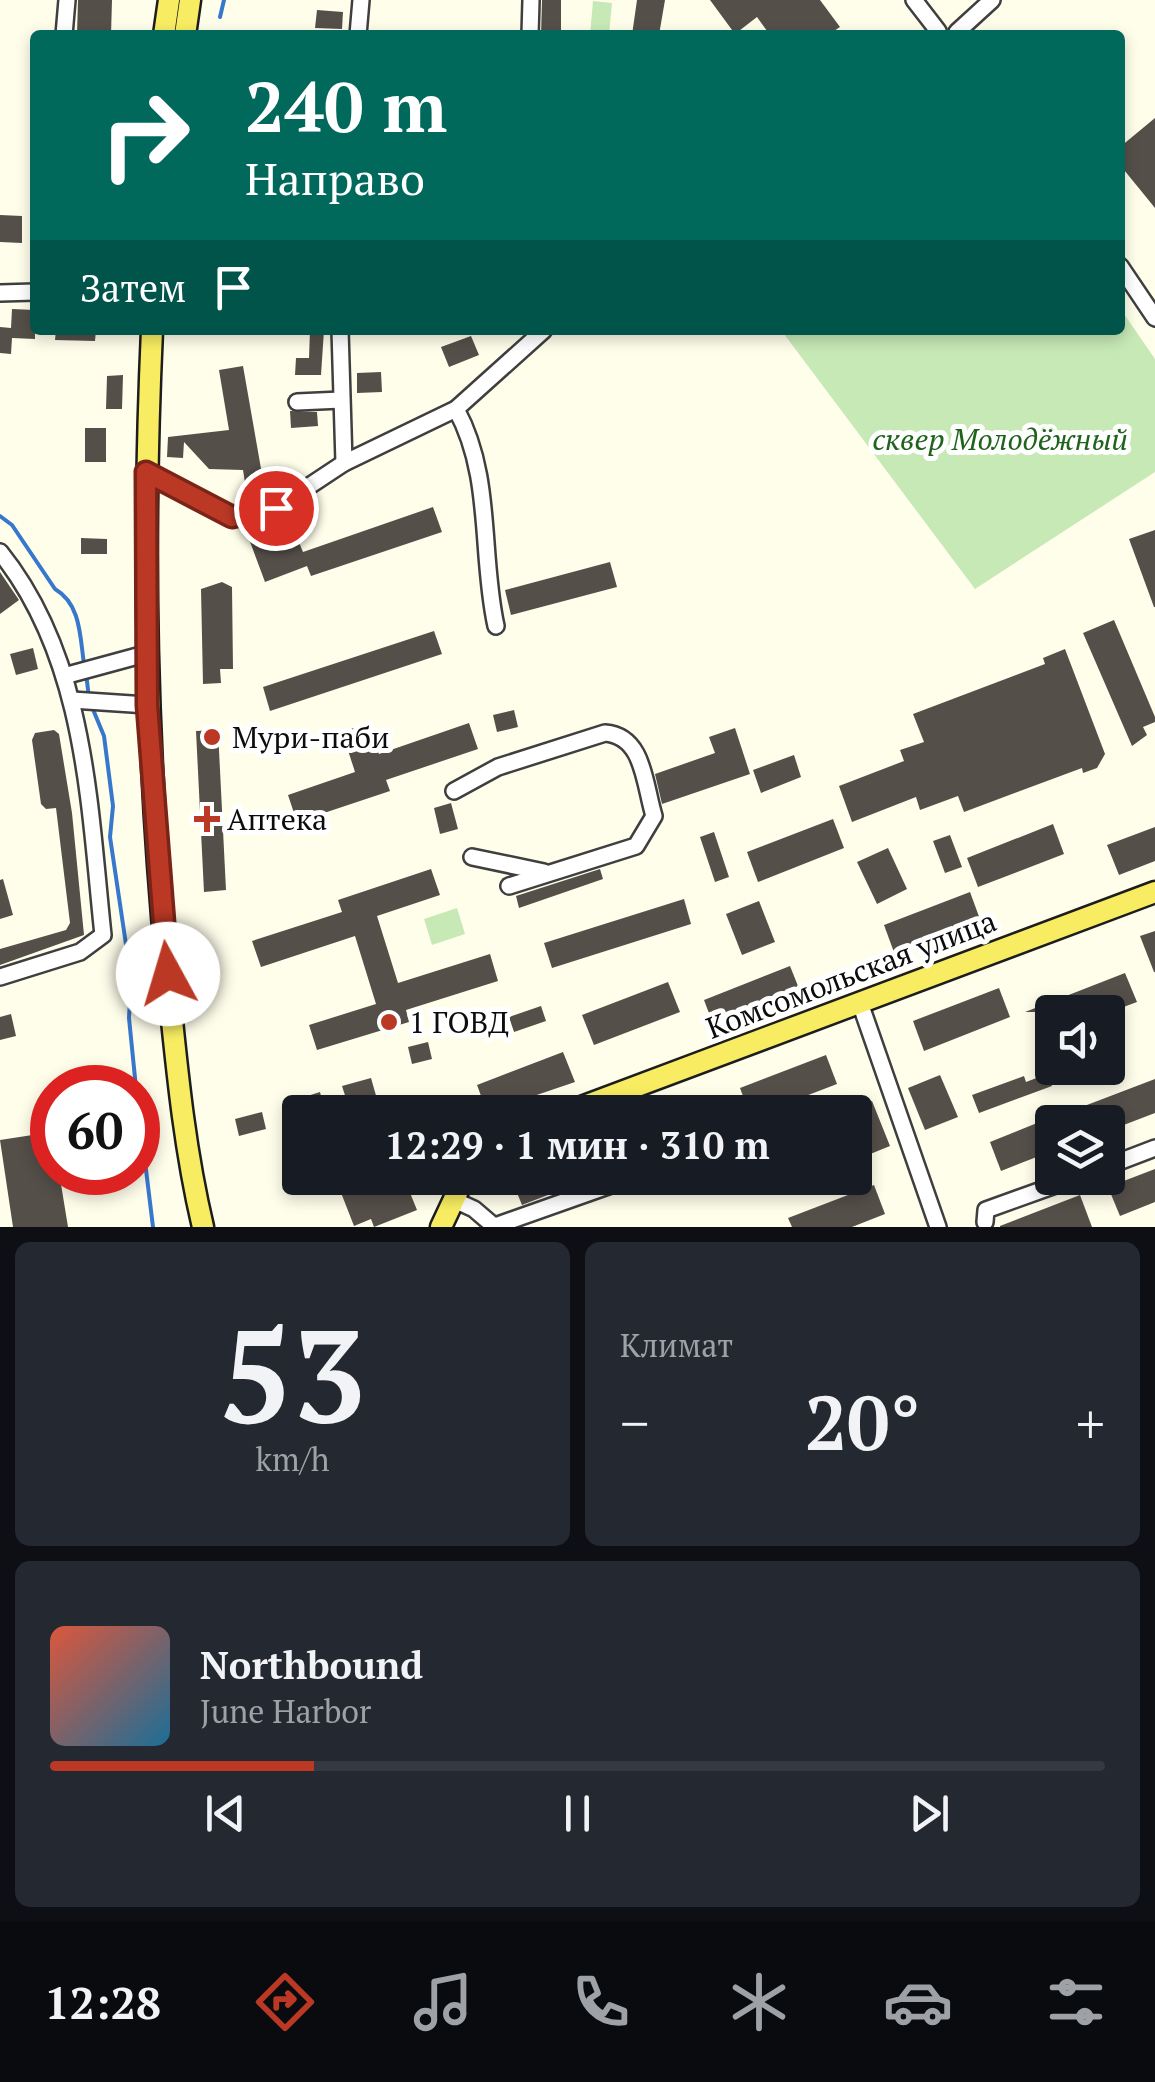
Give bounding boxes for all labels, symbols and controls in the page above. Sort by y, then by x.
text: 240 m [245,59,447,152]
icon: right [80,70,210,200]
text: Направо [245,148,425,208]
icon: arrive [206,260,261,315]
text: Затем [80,263,186,313]
park label: сквер Молодёжный [872,419,1128,459]
pin [234,466,319,551]
icon: arrive [249,481,304,536]
place label: Мури-паби [232,717,389,757]
marker: Мури-паби [201,726,223,748]
place label: Аптека [227,799,327,839]
marker: Аптека [196,808,218,830]
street label: Комсомольская улица [700,900,1002,1048]
position arrow [116,922,220,1026]
map controls [1035,995,1125,1195]
button: sound [1035,995,1125,1085]
place label: 1 ГОВД [409,1002,509,1042]
marker: 1 ГОВД [378,1011,400,1033]
speed limit sign: 60 [30,1065,160,1195]
button: layers [1035,1105,1125,1195]
text: 12:29 · 1 мин · 310 m [384,1120,770,1170]
text: 53 [219,1287,366,1459]
text: Климат [620,1324,733,1366]
text: 20° [805,1372,920,1471]
text: − [620,1386,649,1459]
text: + [1076,1386,1105,1459]
text: km/h [256,1438,329,1480]
text: Northbound [200,1640,423,1690]
text: June Harbor [200,1690,371,1732]
icon: previous [198,1786,253,1841]
icon: pause [550,1786,605,1841]
icon: next [902,1786,957,1841]
icon: directions [250,1967,320,2037]
icon: music [408,1967,478,2037]
icon: phone [566,1967,636,2037]
icon: climate [724,1967,794,2037]
icon: car [883,1967,953,2037]
icon: filters [1041,1967,1111,2037]
text: 12:28 [44,1972,161,2032]

